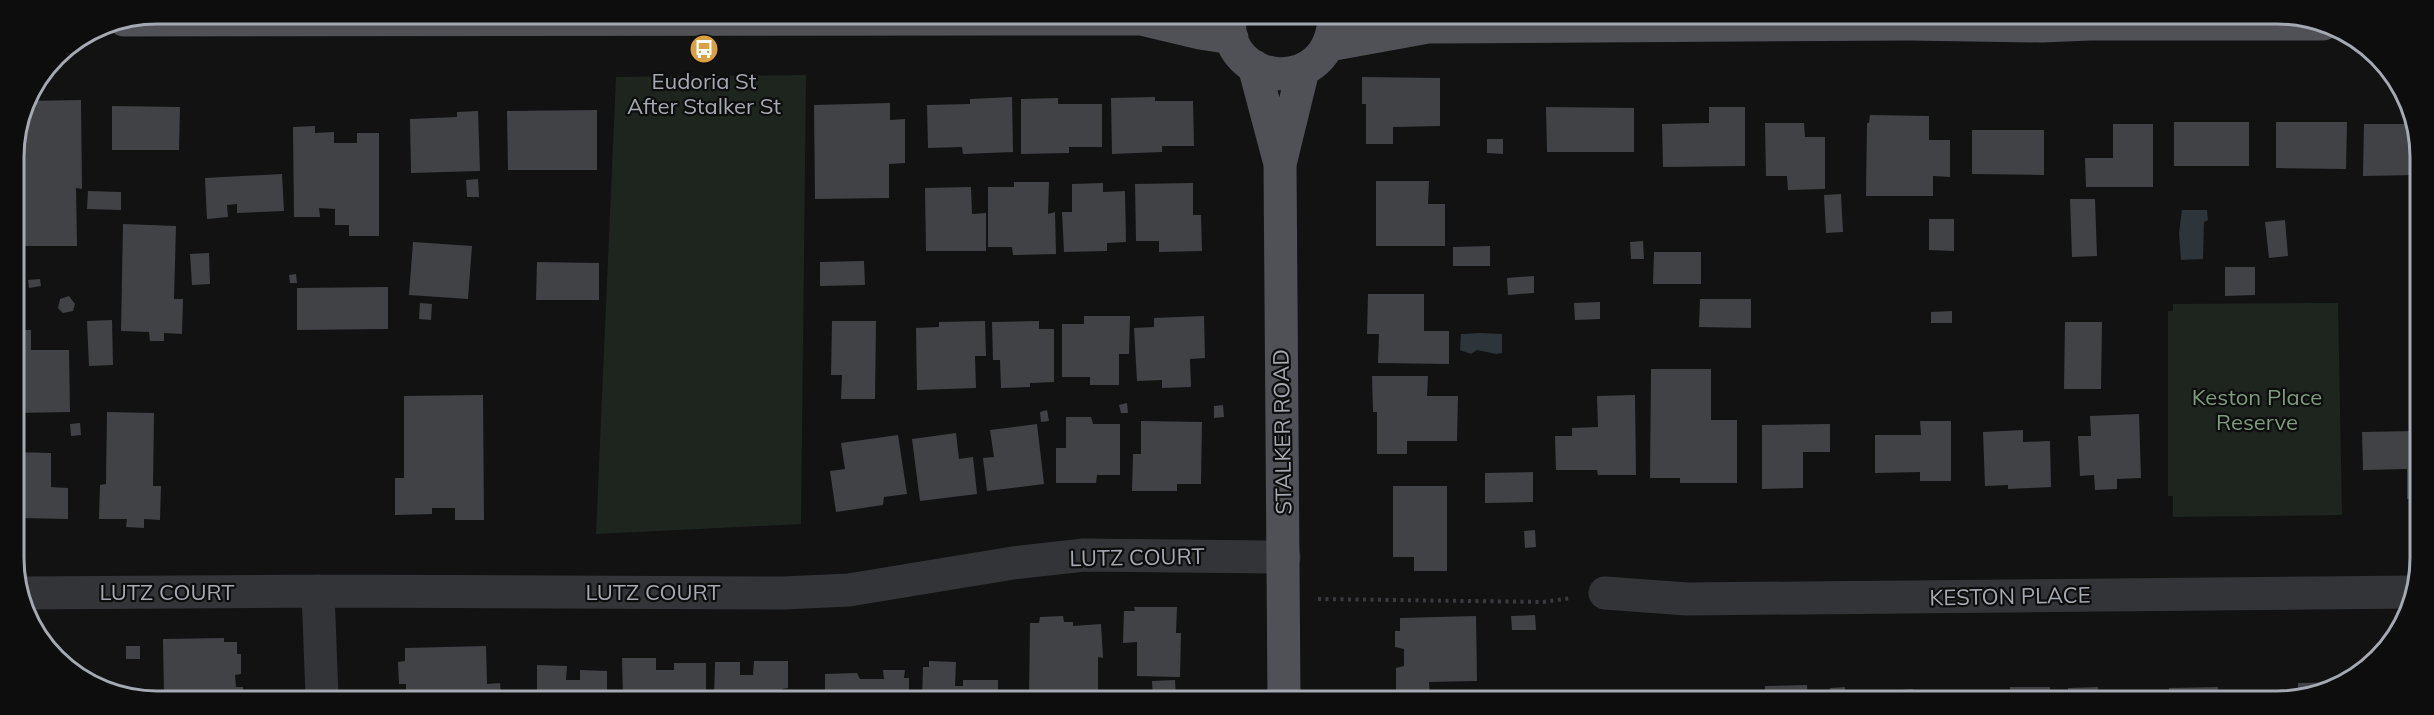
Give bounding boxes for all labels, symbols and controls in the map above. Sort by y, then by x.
bus stop icon: Eudoria St After Stalker St [688,33,720,65]
place label: Eudoria St After Stalker St [627,67,781,120]
street label: STALKER ROAD [1267,349,1297,515]
park label: Keston Place Reserve [2192,383,2322,436]
street label: LUTZ COURT [1069,542,1205,572]
street label: LUTZ COURT [99,578,235,606]
street label: LUTZ COURT [585,578,721,606]
street label: KESTON PLACE [1929,581,2091,611]

